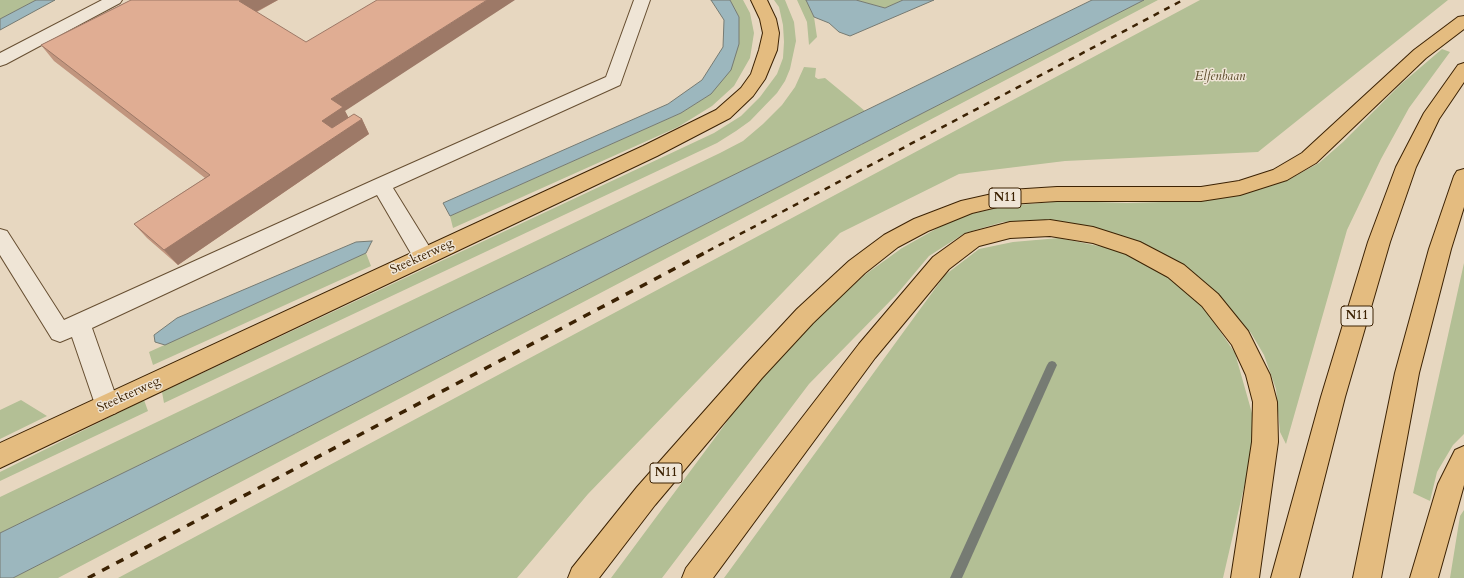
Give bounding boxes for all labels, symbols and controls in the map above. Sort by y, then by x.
park label: Elfenbaan [1195,69,1245,85]
road number: N11 [989,188,1021,208]
street label: Steekterweg [388,236,456,278]
road number: N11 [1341,306,1373,326]
street label: Steekterweg [95,374,163,416]
road number: N11 [650,463,682,483]

